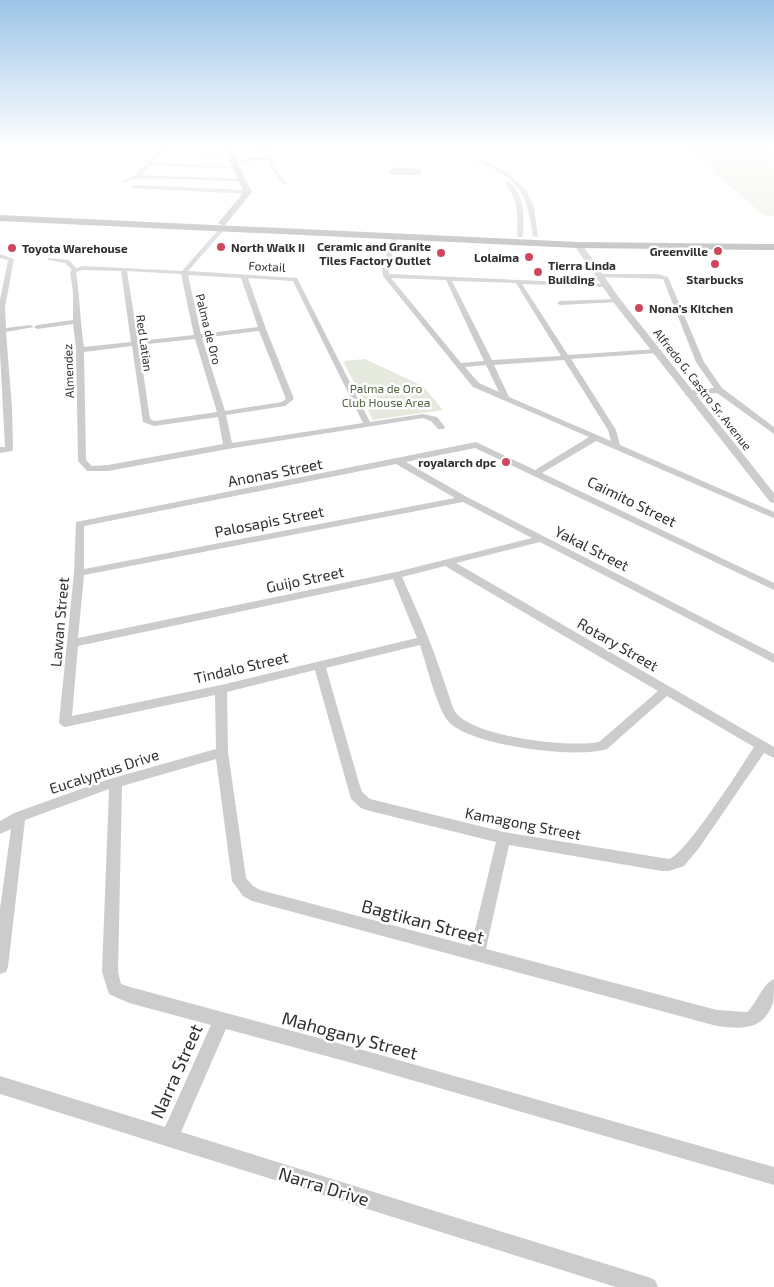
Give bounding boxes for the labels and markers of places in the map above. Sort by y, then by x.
place label: Ceramic and Granite Tiles Factory Outlet [317,239,431,268]
place label: North Walk II [231,240,305,254]
place label: Toyota Warehouse [22,241,128,256]
marker: North Walk II [215,241,227,253]
marker: Toyota Warehouse [6,242,18,254]
place label: Greenville [650,244,708,258]
marker: Greenville [712,245,724,257]
marker: Ceramic and Granite Tiles Factory Outlet [435,247,447,259]
place label: Lolaima [474,250,519,264]
marker: Lolaima [523,251,535,263]
place label: Tierra Linda Building [548,258,616,286]
marker: Starbucks [709,258,721,270]
marker: Tierra Linda Building [532,266,544,278]
place label: Starbucks [686,272,744,286]
place label: Nona's Kitchen [649,301,733,315]
marker: Nona's Kitchen [633,302,645,314]
place label: royalarch dpc [418,455,496,470]
marker: royalarch dpc [500,456,512,468]

